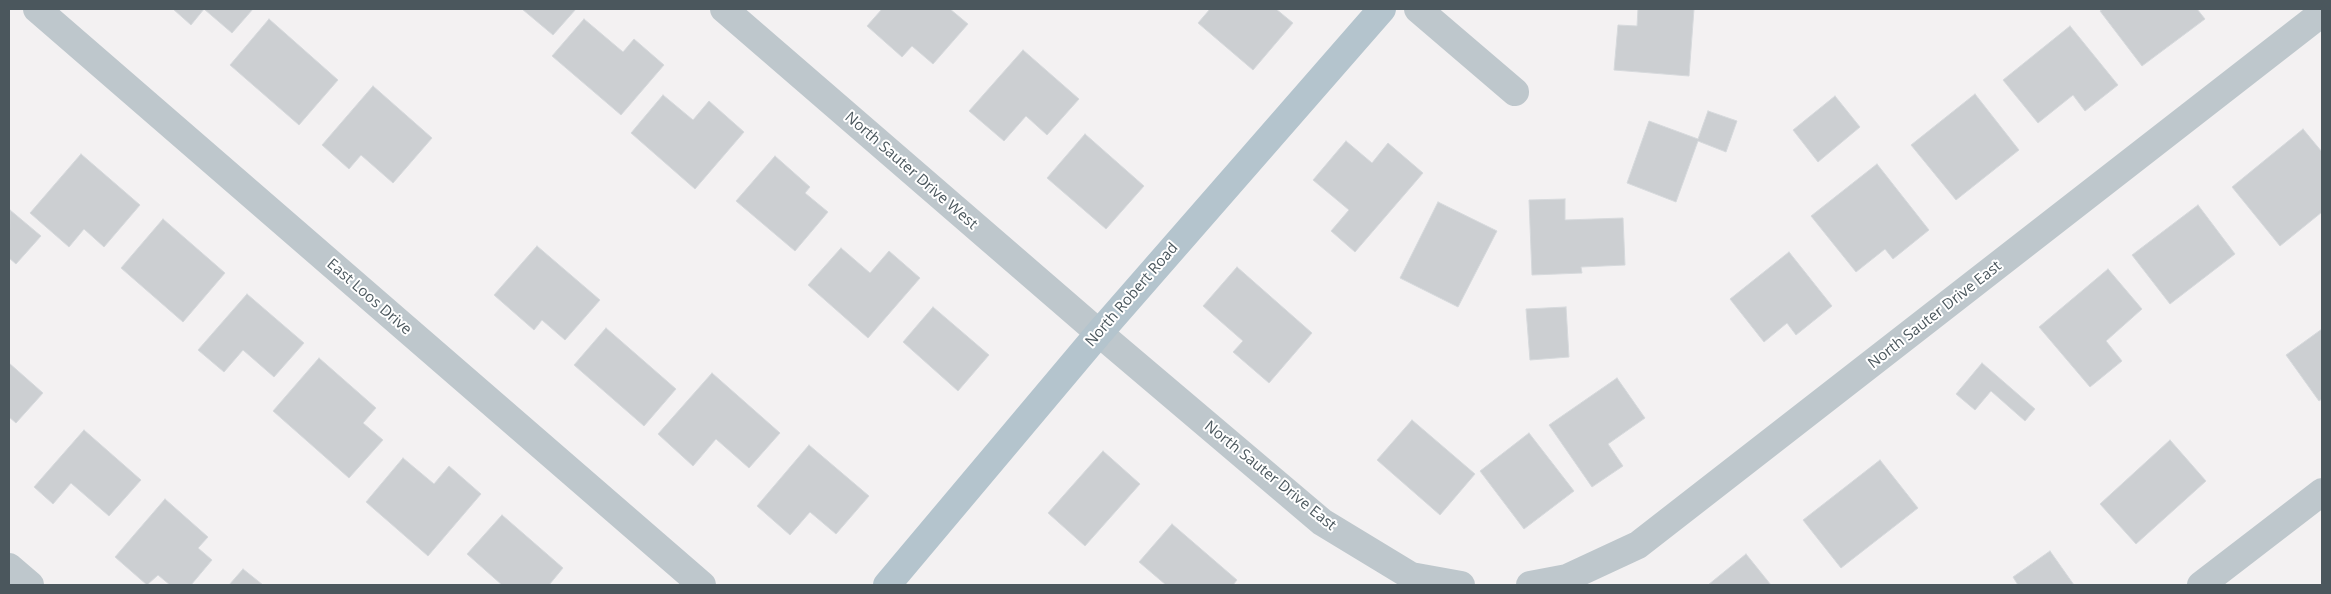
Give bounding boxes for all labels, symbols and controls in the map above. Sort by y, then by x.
street label: North Sauter Drive West [841,108,981,234]
street label: North Robert Road [1082,239,1182,351]
street label: East Loos Drive [323,255,415,339]
street label: North Sauter Drive East [1865,257,2005,373]
street label: North Sauter Drive East [1201,417,1339,535]

